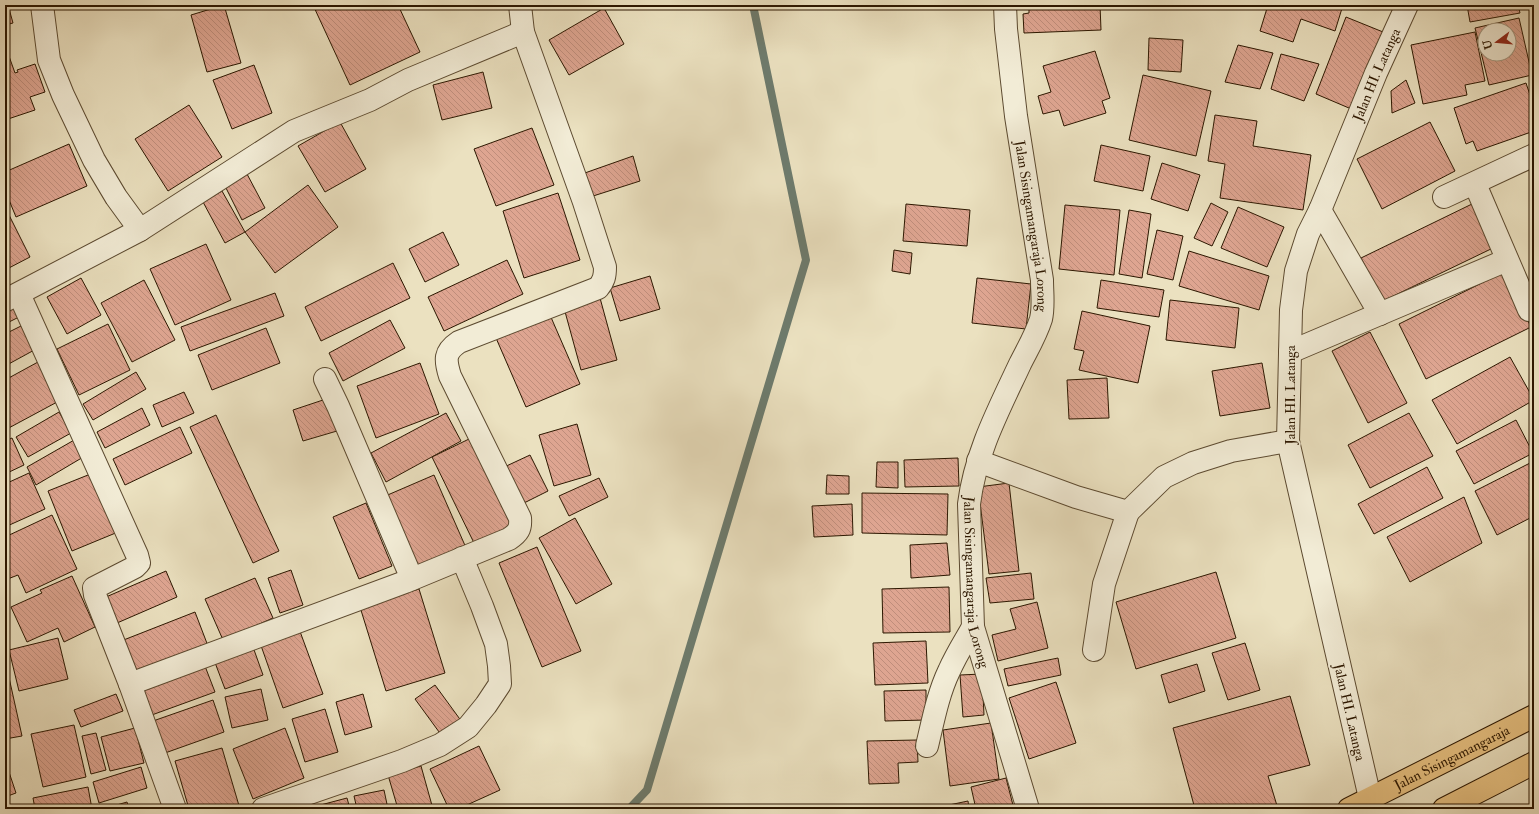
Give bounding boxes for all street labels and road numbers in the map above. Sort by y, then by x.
street label: Jalan HI. Latanga [1349,25,1404,125]
street label: Jalan Sisingamangaraja Lorong [1011,138,1051,313]
street label: Jalan HI. Latanga [1282,345,1299,446]
street label: Jalan Sisingamangaraja Lorong [960,494,993,671]
street label: Jalan HI. Latanga [1330,661,1369,763]
street label: Jalan Sisingamangaraja [1390,722,1513,794]

